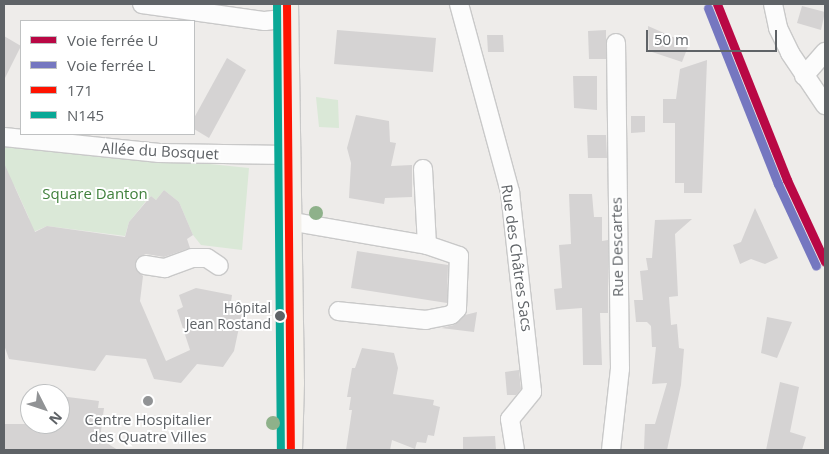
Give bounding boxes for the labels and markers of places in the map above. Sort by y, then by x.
place label: Hôpital Jean Rostand [186,300,271,332]
marker: Hôpital Jean Rostand [275,311,285,321]
marker: Centre Hospitalier des Quatre Villes [141,394,155,408]
place label: Centre Hospitalier des Quatre Villes [85,410,211,445]

